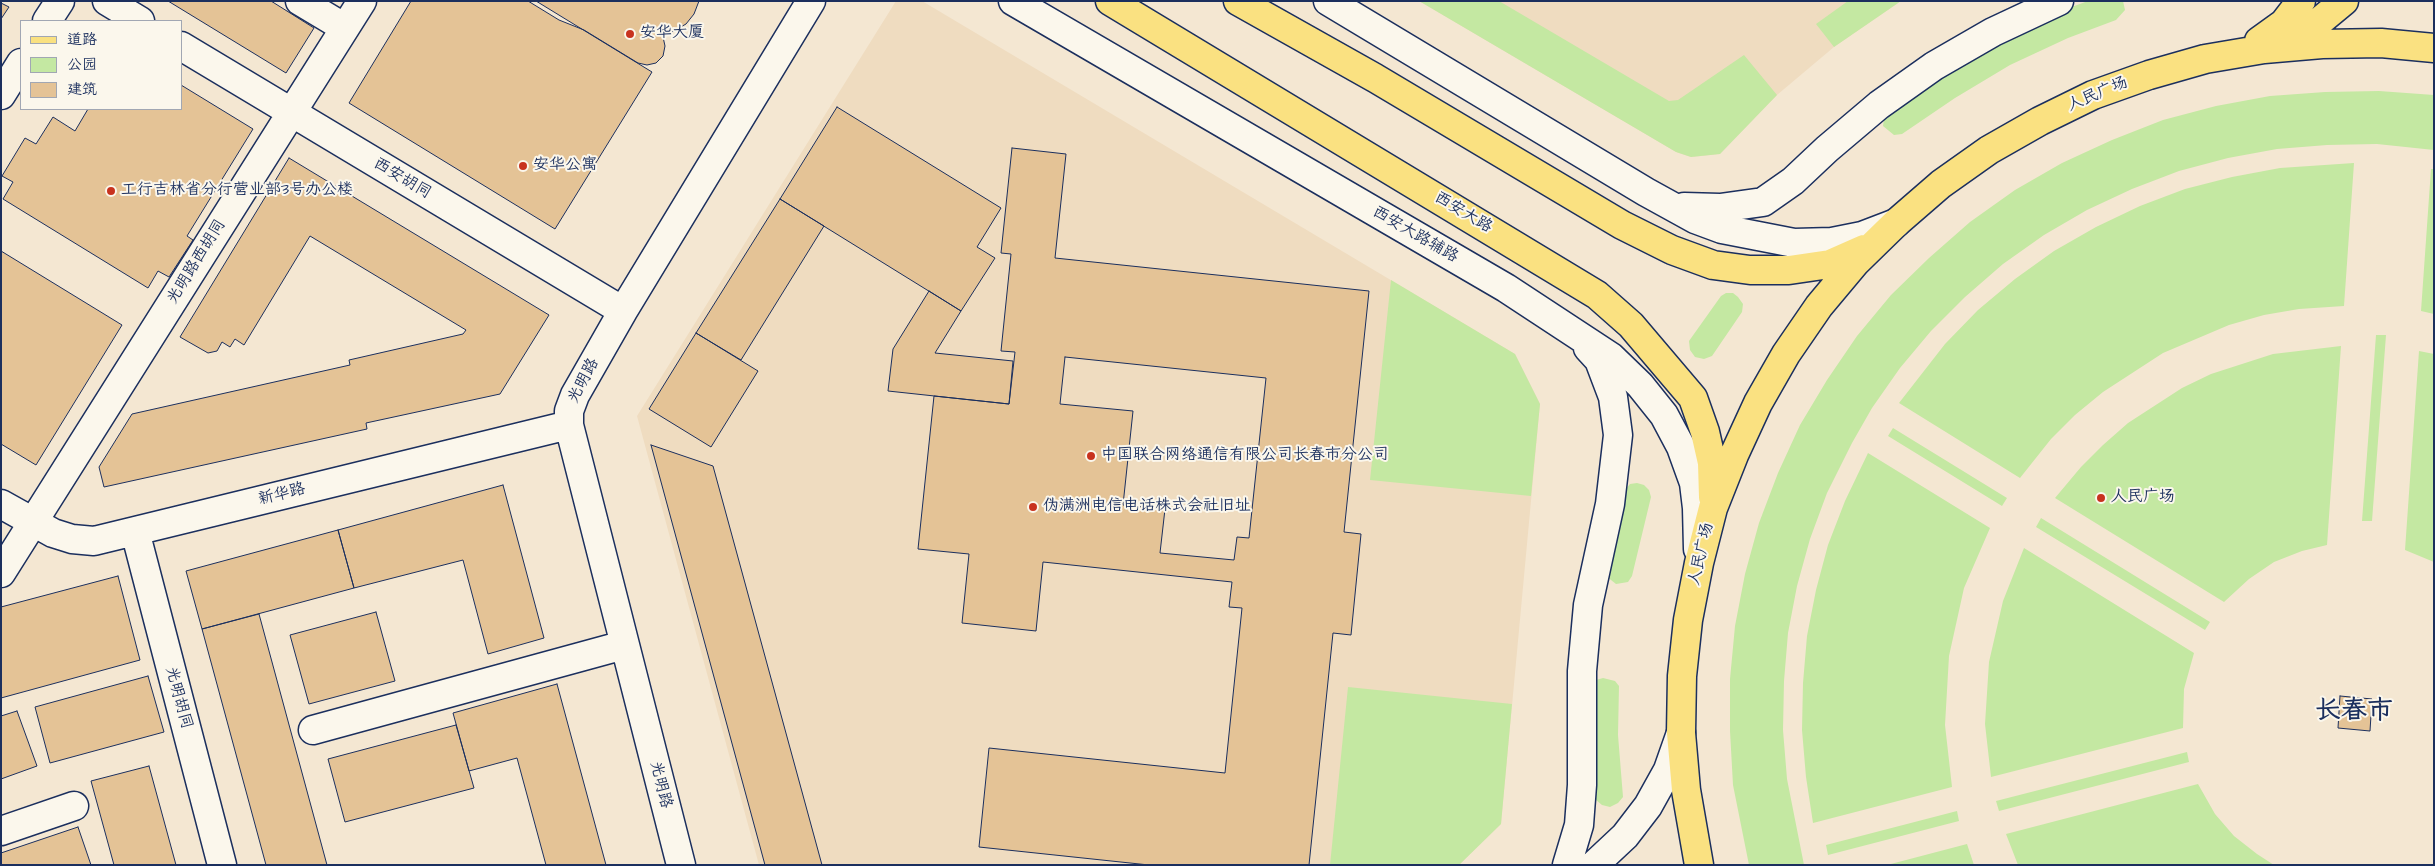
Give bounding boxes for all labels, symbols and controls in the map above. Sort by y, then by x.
legend [20,20,182,110]
place label: 安华大厦 [640,24,704,44]
marker: 安华大厦 [624,28,636,40]
text: 道路 [67,29,97,50]
text: 公园 [67,54,97,75]
street label: 人民广场 [2065,74,2131,116]
text: 建筑 [67,79,97,100]
street label: 西安胡同 [370,154,434,204]
place label: 安华公寓 [533,156,597,176]
marker: 安华公寓 [517,160,529,172]
place label: 工行吉林省分行营业部3号办公楼 [121,181,353,201]
marker: 工行吉林省分行营业部3号办公楼 [105,185,117,197]
street label: 西安大路 [1431,188,1495,238]
street label: 西安大路辅路 [1369,203,1461,267]
street label: 光明路西胡同 [163,216,231,308]
street label: 光明路 [564,355,604,407]
place label: 中国联合网络通信有限公司长春市分公司 [1101,446,1389,466]
marker: 中国联合网络通信有限公司长春市分公司 [1085,450,1097,462]
street label: 新华路 [256,480,308,510]
place label: 人民广场 [2111,488,2175,508]
marker: 人民广场 [2095,492,2107,504]
place label: 伪满洲电信电话株式会社旧址 [1043,497,1251,517]
marker: 伪满洲电信电话株式会社旧址 [1027,501,1039,513]
street label: 人民广场 [1685,521,1719,587]
street label: 光明胡同 [160,665,196,731]
district label: 长春市 [2315,697,2393,729]
street label: 光明路 [645,759,675,811]

